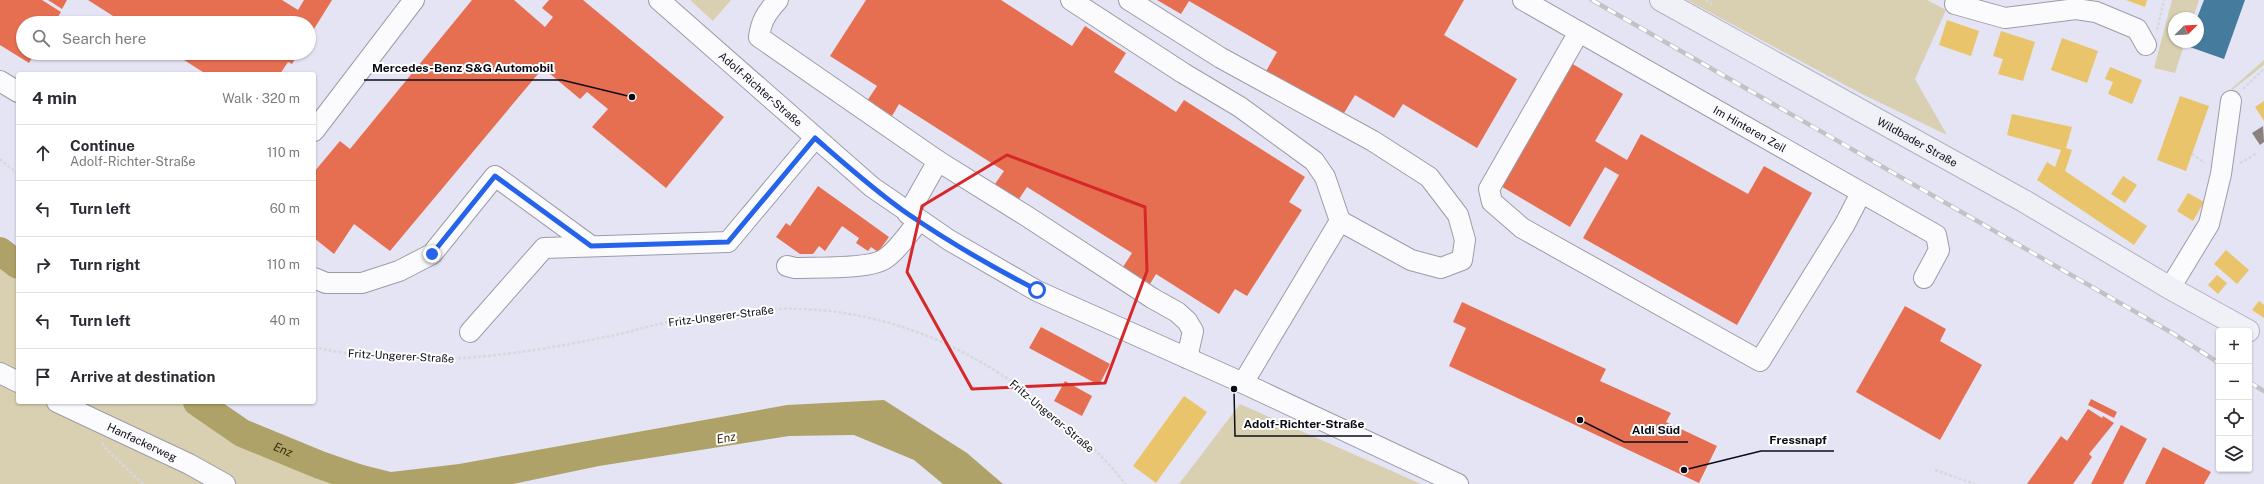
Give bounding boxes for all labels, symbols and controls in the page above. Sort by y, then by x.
north arrow [2168,12,2204,48]
search box [16,16,316,60]
icon: search [30,27,52,49]
text: Search here [62,30,146,47]
street label: Adolf-Richter-Straße [716,49,804,129]
callout: Mercedes-Benz S&G Automobil [364,56,562,80]
text: Mercedes-Benz S&G Automobil [372,61,554,75]
text: 4 min [32,88,77,108]
text: Walk · 320 m [222,91,300,106]
street label: Im Hinteren Zeil [1711,104,1788,155]
street label: Wildbader Straße [1875,115,1959,169]
text: Continue [70,137,135,154]
icon: ahead [32,142,54,164]
text: 110 m [267,145,300,160]
text: Adolf-Richter-Straße [70,154,196,169]
icon: left [32,198,54,220]
text: Turn left [70,200,131,217]
text: 60 m [270,201,300,216]
route end [423,245,441,263]
icon: right [32,254,54,276]
text: Turn right [70,256,140,273]
text: 110 m [267,257,300,272]
route start [1028,281,1046,299]
street label: Fritz-Ungerer-Straße [668,304,774,328]
icon: left [32,310,54,332]
text: Turn left [70,312,131,329]
text: 40 m [269,313,300,328]
map controls [2216,328,2252,472]
button: + [2216,328,2252,364]
street label: Fritz-Ungerer-Straße [348,347,454,365]
button: − [2216,364,2252,400]
icon: arrive [32,366,54,388]
text: Arrive at destination [70,368,215,385]
street label: Fritz-Ungerer-Straße [1007,377,1097,455]
button: locate [2216,400,2252,436]
callout: Adolf-Richter-Straße [1235,412,1372,436]
text: Adolf-Richter-Straße [1244,417,1364,431]
callout: Aldi Süd [1624,418,1688,442]
street label: Hanfackerweg [105,421,179,463]
text: Aldi Süd [1632,423,1680,437]
callout: Fressnapf [1761,427,1834,451]
water label: Enz [715,429,737,447]
text: Fressnapf [1769,433,1827,447]
button: layers [2216,436,2252,472]
water label: Enz [271,440,295,460]

